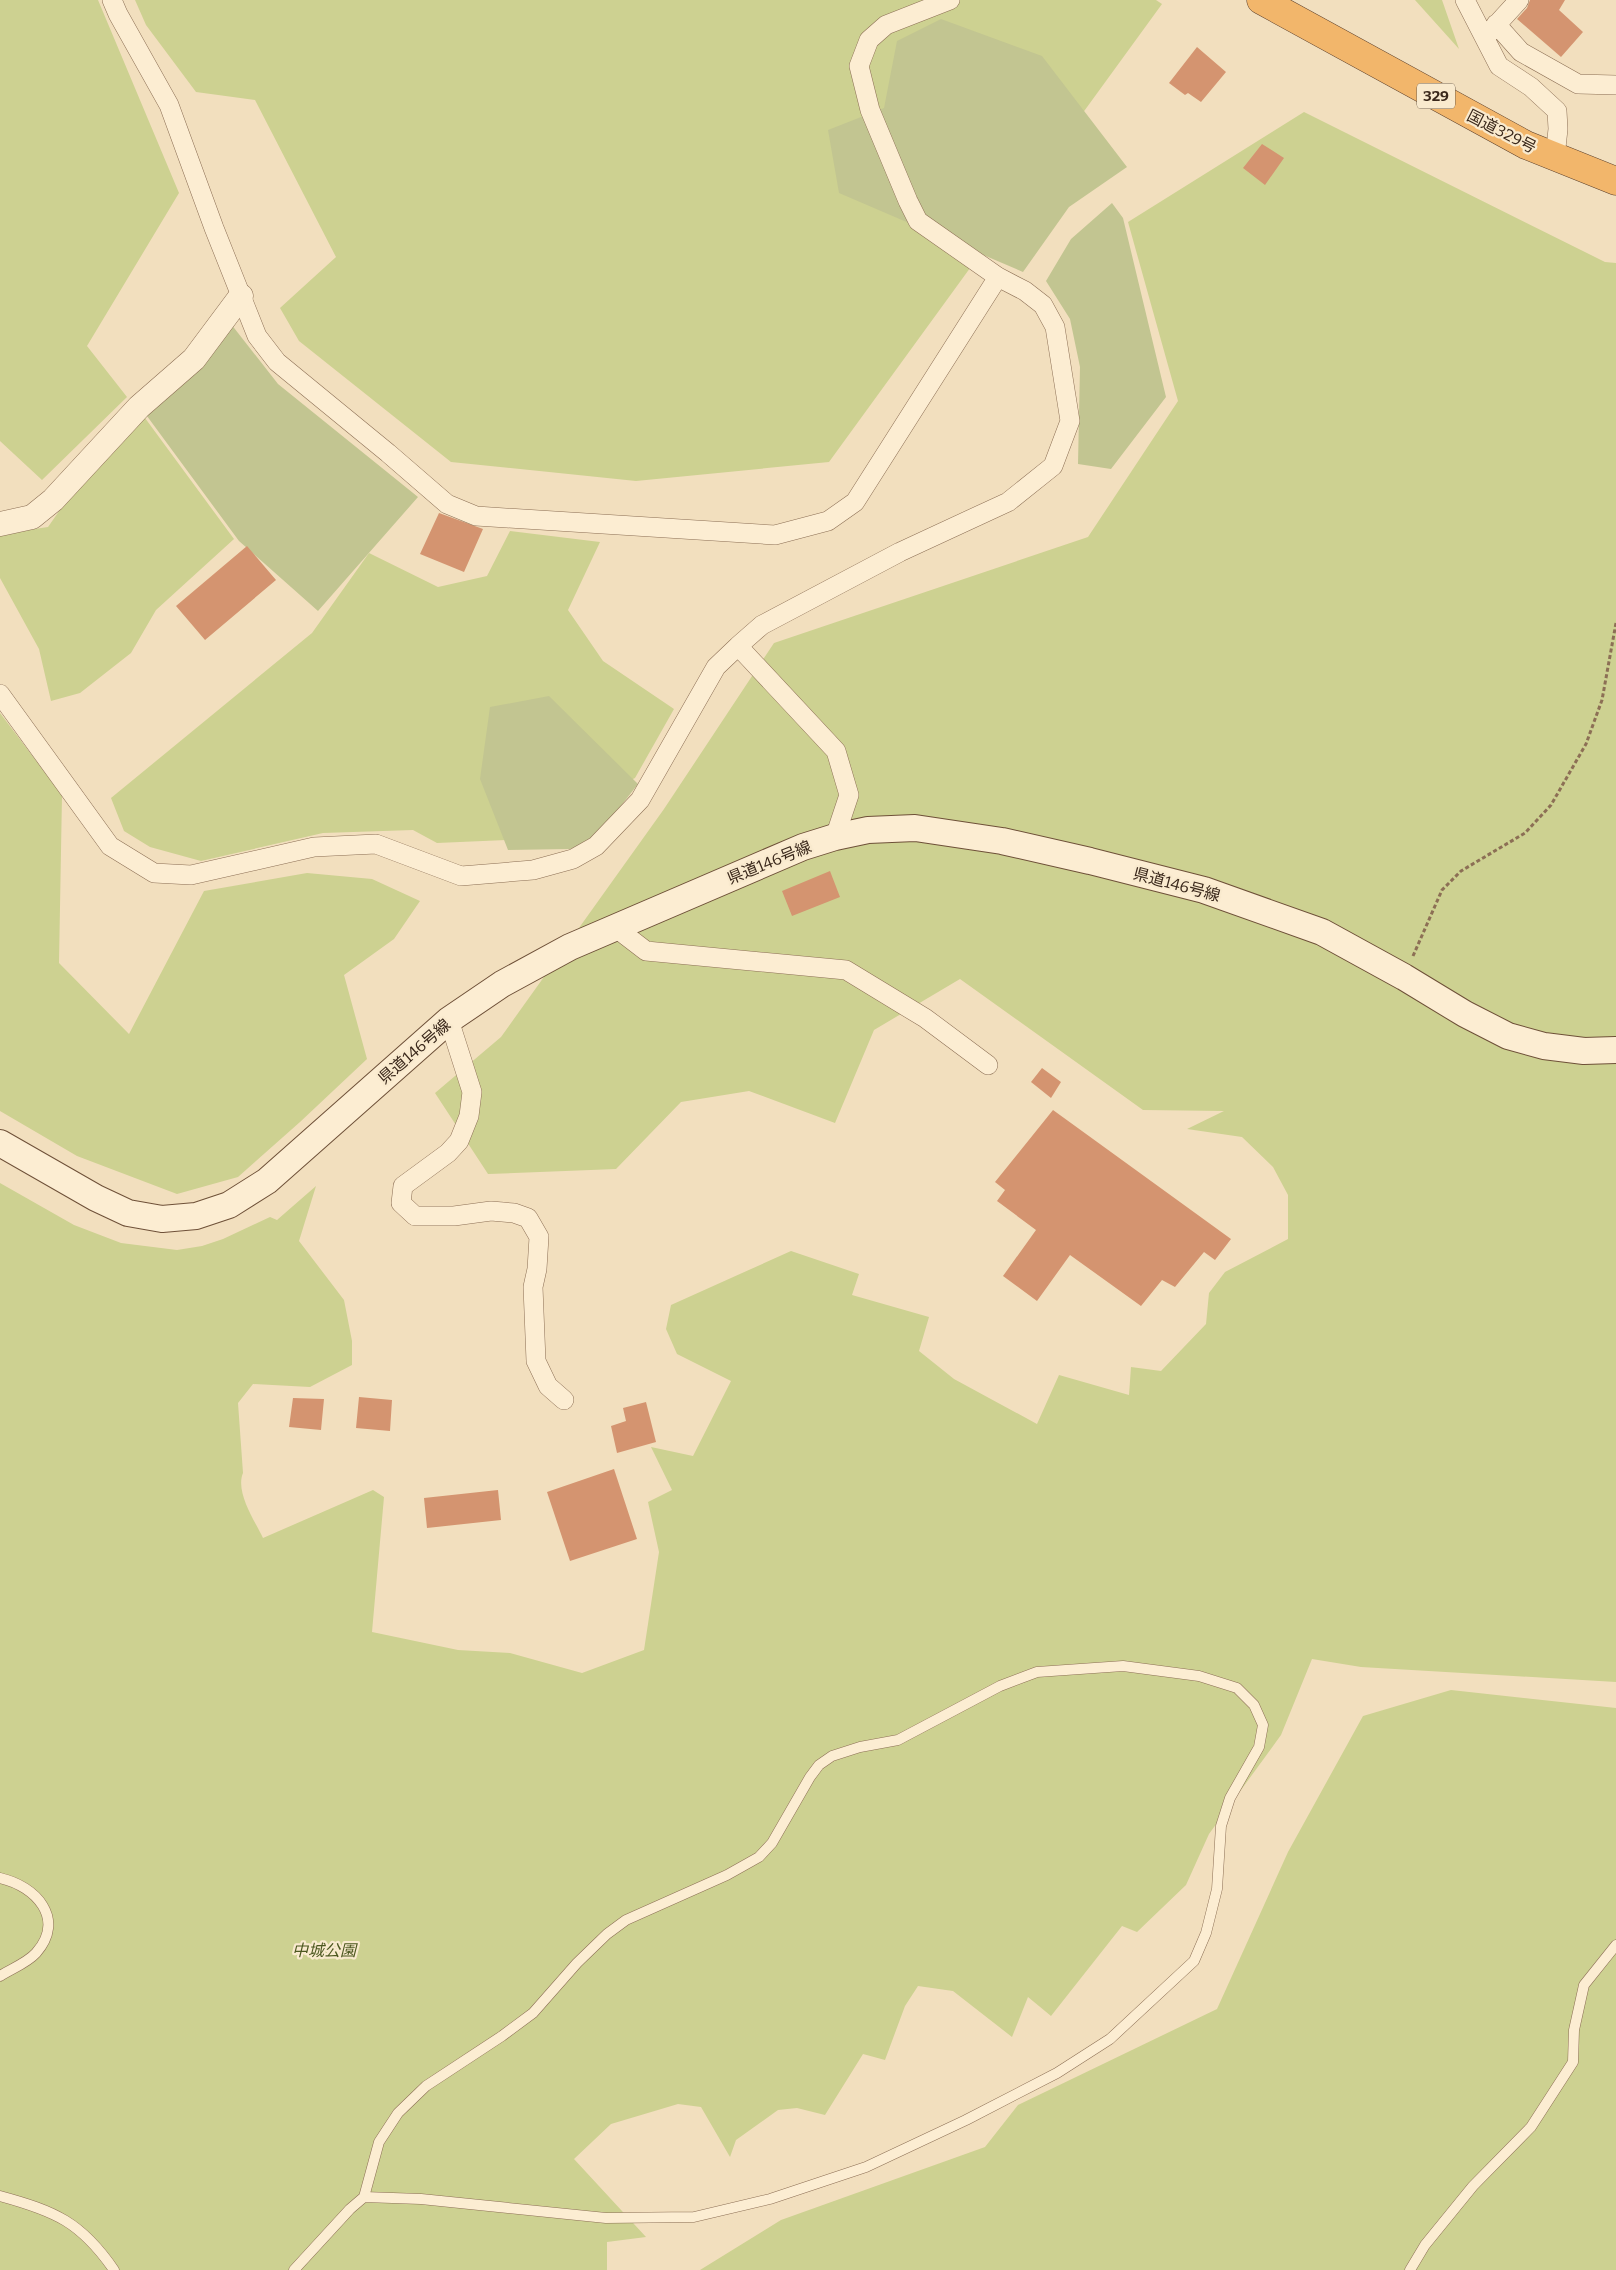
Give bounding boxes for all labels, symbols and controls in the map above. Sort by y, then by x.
road number: 329 [1417,84,1455,108]
street label: 国道329号 [1464,106,1540,157]
street label: 県道146号線 [724,837,814,888]
street label: 県道146号線 [1131,864,1222,905]
street label: 県道146号線 [374,1015,454,1088]
park label: 中城公園 [292,1941,358,1960]

